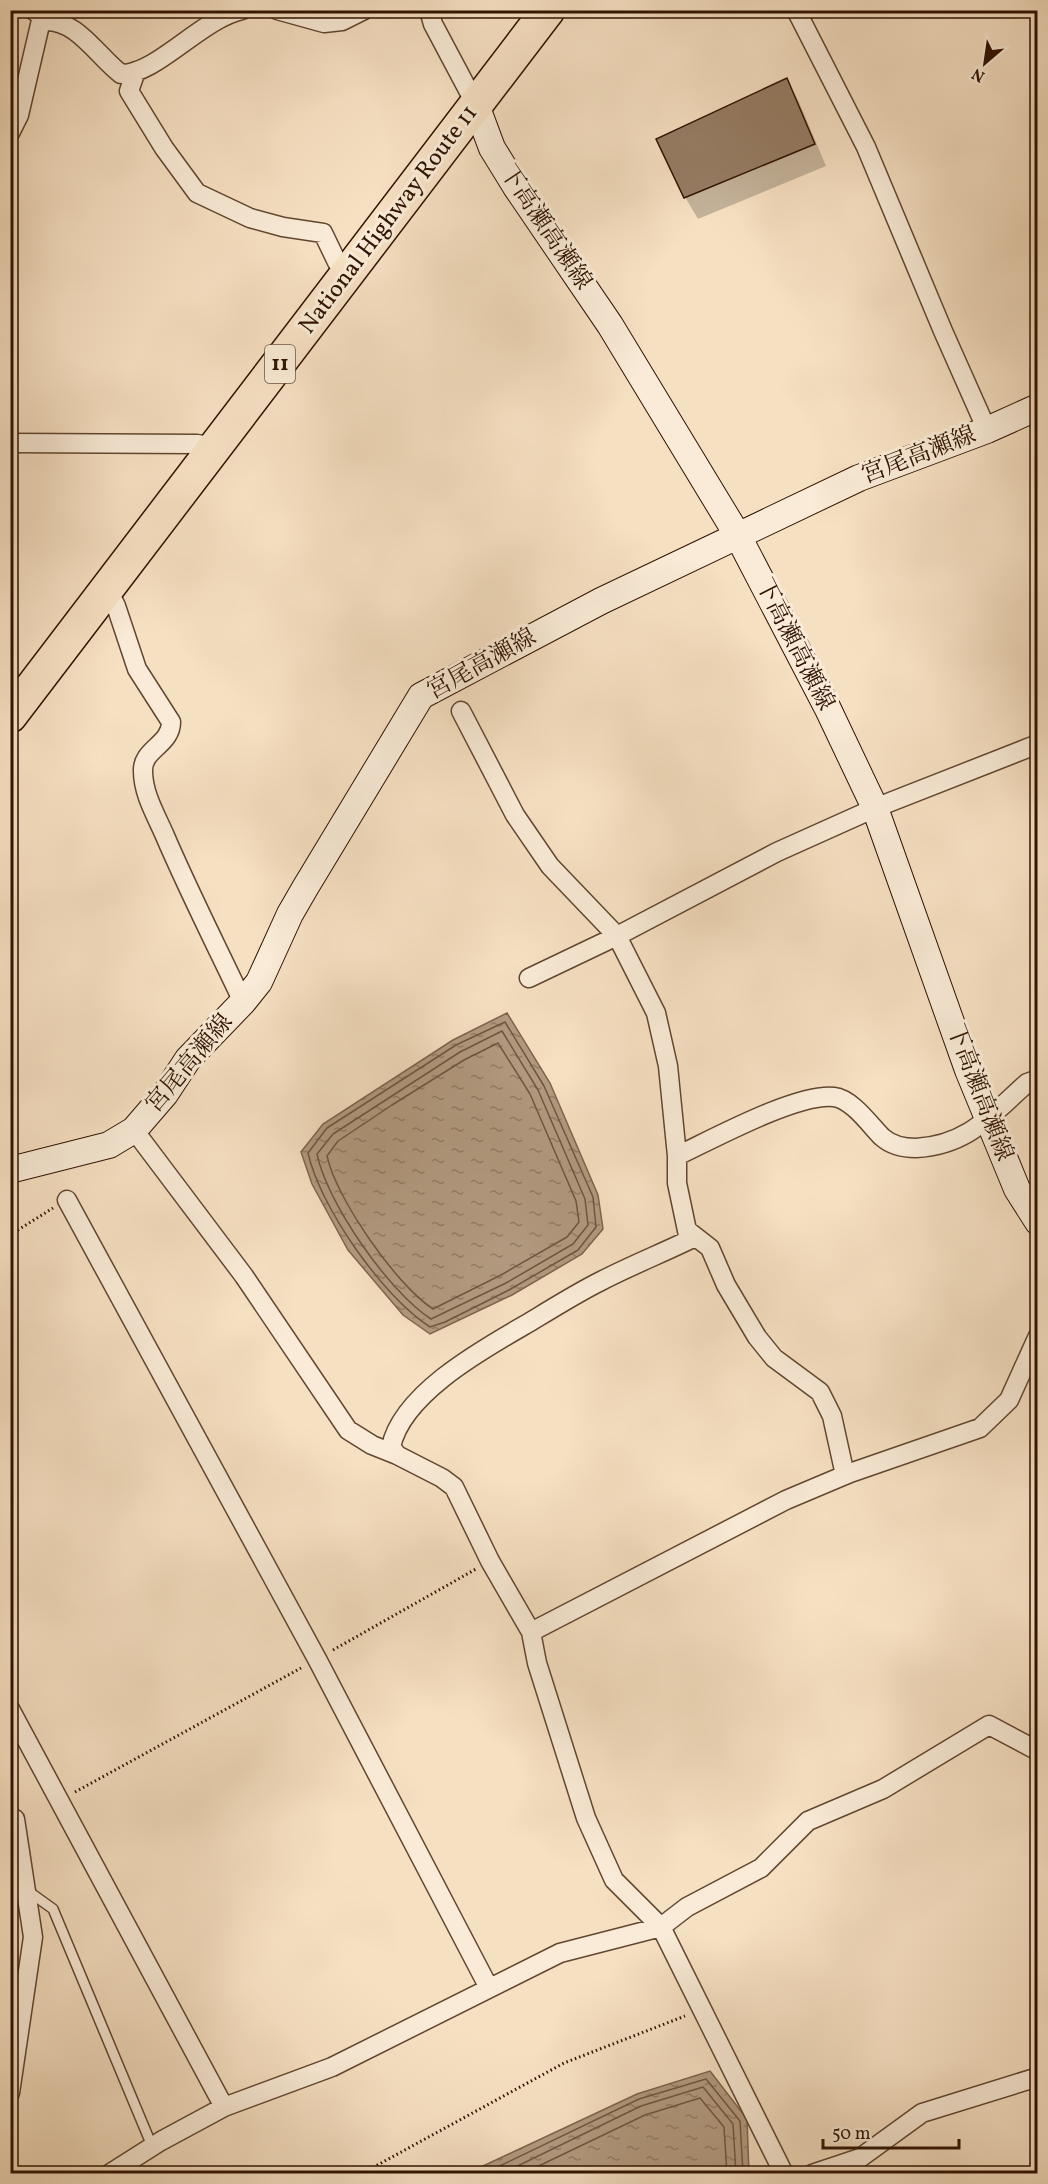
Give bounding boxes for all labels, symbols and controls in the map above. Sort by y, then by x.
north arrow [955,33,1015,93]
text: N [968,62,989,87]
street label: National Highway Route 11 [291,98,487,342]
street label: 下高瀬高瀬線 [491,159,599,297]
road number: 11 [265,345,295,383]
street label: 宮尾高瀬線 [857,419,981,493]
street label: 下高瀬高瀬線 [746,573,842,717]
street label: 宮尾高瀬線 [421,621,543,709]
street label: 宮尾高瀬線 [138,1007,242,1121]
street label: 下高瀬高瀬線 [937,1020,1021,1166]
scale bar [823,2112,960,2150]
text: 50 m [832,2122,871,2147]

